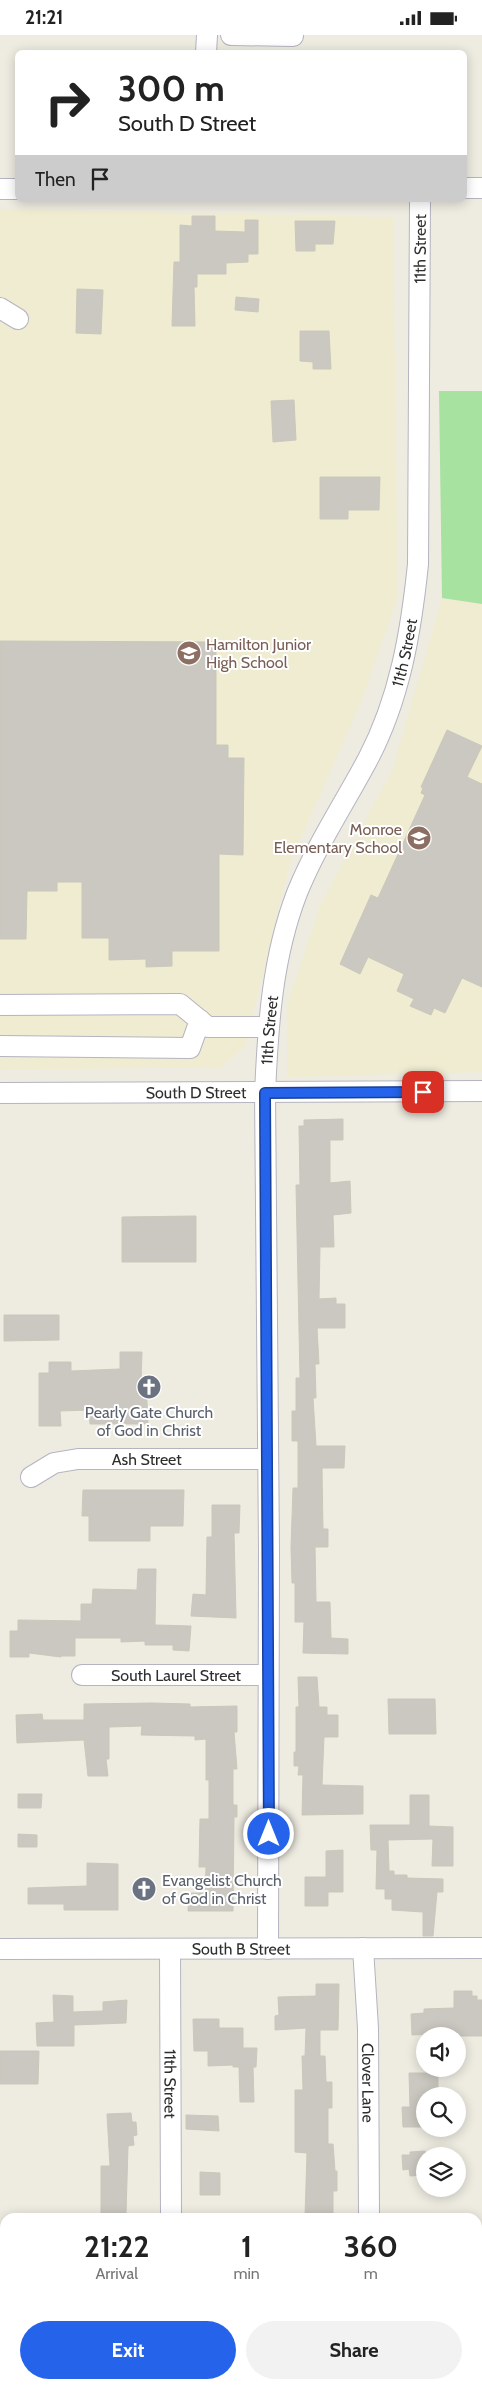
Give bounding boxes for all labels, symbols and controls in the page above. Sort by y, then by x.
text: 21:21 [25,6,63,29]
text: 300 m [118,67,225,110]
icon: right [35,70,100,135]
text: South D Street [118,110,256,137]
icon: arrive [86,165,114,193]
text: Then [35,168,76,191]
street label: 11th Street [411,214,430,284]
street label: 11th Street [388,617,421,689]
place label: Hamilton Junior High School [206,635,312,672]
school or university icon: Hamilton Junior High School [176,640,202,666]
place label: Monroe Elementary School [274,820,402,857]
school or university icon: Monroe Elementary School [406,825,432,851]
street label: 11th Street [257,994,282,1065]
pin [402,1071,444,1113]
icon: arrive [409,1078,437,1106]
street label: South D Street [146,1083,247,1102]
church icon: Pearly Gate Church of God in Christ [136,1374,162,1400]
place label: Pearly Gate Church of God in Christ [85,1403,213,1440]
street label: Ash Street [112,1450,182,1469]
street label: South Laurel Street [111,1666,242,1685]
position arrow [242,1807,294,1859]
place label: Evangelist Church of God in Christ [162,1871,282,1908]
church icon: Evangelist Church of God in Christ [131,1876,157,1902]
street label: South B Street [192,1939,291,1959]
map controls [416,2027,466,2197]
button: sound [416,2027,466,2077]
street label: Clover Lane [358,2043,378,2123]
street label: 11th Street [160,2049,180,2119]
button: search [416,2087,466,2137]
button: layers [416,2147,466,2197]
text: 21:22 [84,2228,149,2265]
text: 1 [241,2228,252,2265]
text: 360 [344,2228,398,2265]
text: Arrival [95,2264,138,2283]
text: min [233,2264,260,2283]
text: m [364,2264,378,2283]
button: Exit [20,2321,236,2379]
button: Share [246,2321,462,2379]

